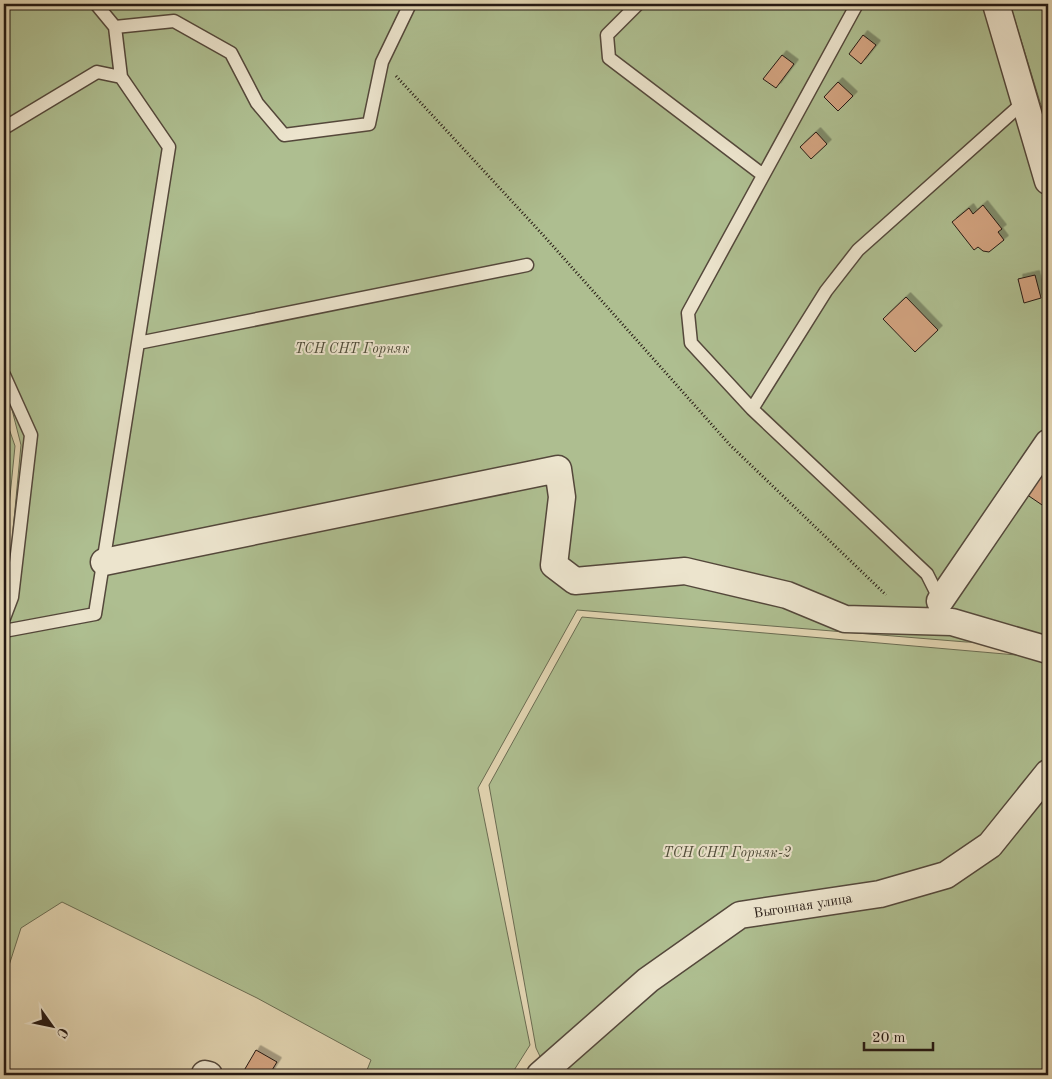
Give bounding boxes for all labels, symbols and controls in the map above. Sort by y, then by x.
park label: ТСН СНТ Горняк [295,342,410,357]
park label: ТСН СНТ Горняк-2 [663,846,791,861]
street label: Выгонная улица [753,891,853,921]
north arrow [28,1002,78,1052]
scale bar [864,1019,933,1051]
text: С [54,1025,70,1040]
text: 20 m [872,1031,906,1046]

